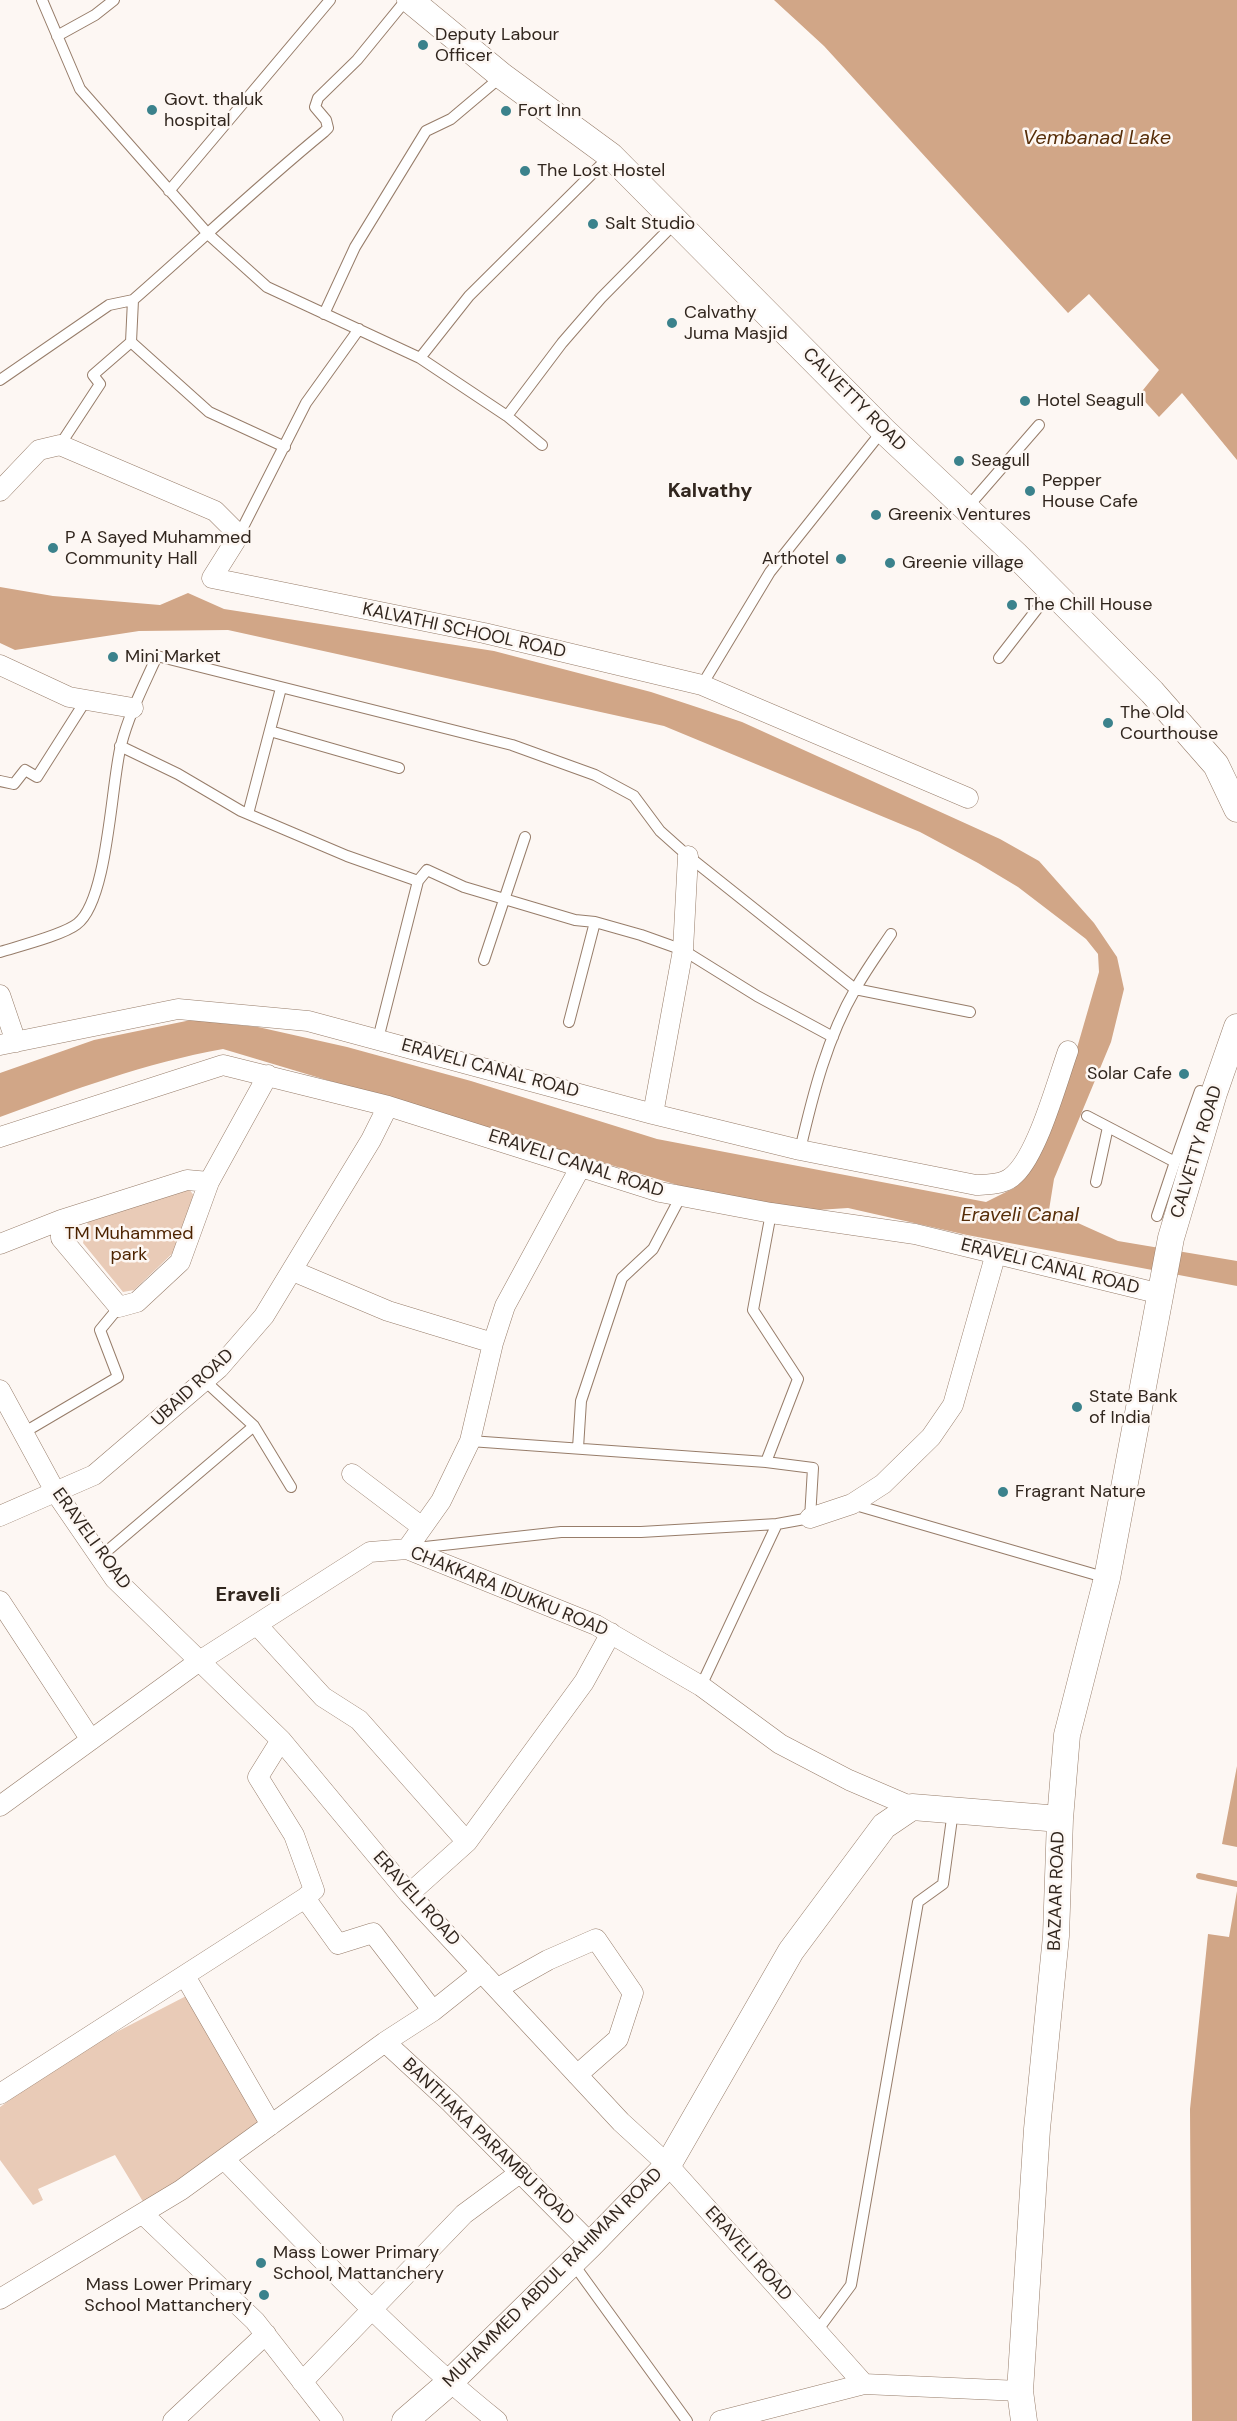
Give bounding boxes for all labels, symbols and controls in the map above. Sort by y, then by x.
place label: Deputy Labour Officer [435,24,559,66]
marker: Deputy Labour Officer [416,38,430,52]
place label: Govt. thaluk hospital [164,89,263,132]
place label: Fort Inn [518,100,581,122]
marker: Govt. thaluk hospital [145,103,159,117]
marker: Fort Inn [499,104,513,118]
water label: Vembanad Lake [1023,127,1171,151]
place label: The Lost Hostel [537,160,665,182]
marker: The Lost Hostel [518,164,532,178]
place label: Salt Studio [605,213,695,235]
marker: Salt Studio [586,217,600,231]
place label: Calvathy Juma Masjid [684,302,788,344]
marker: Calvathy Juma Masjid [665,316,679,330]
street label: CALVETTY ROAD [798,344,910,456]
place label: Hotel Seagull [1037,390,1144,412]
marker: Hotel Seagull [1018,394,1032,408]
place label: Seagull [971,450,1030,472]
marker: Seagull [952,454,966,468]
place label: Pepper House Cafe [1042,470,1138,512]
district label: Kalvathy [668,480,752,504]
marker: Pepper House Cafe [1023,484,1037,498]
place label: Greenix Ventures [888,504,1031,526]
marker: Greenix Ventures [869,508,883,522]
place label: P A Sayed Muhammed Community Hall [65,527,252,570]
marker: P A Sayed Muhammed Community Hall [46,541,60,555]
place label: Arthotel [762,548,829,570]
marker: Arthotel [834,552,848,566]
place label: Greenie village [902,552,1024,574]
marker: Greenie village [883,556,897,570]
place label: The Chill House [1024,594,1152,616]
marker: The Chill House [1005,598,1019,612]
street label: KALVATHI SCHOOL ROAD [360,599,568,663]
place label: Mini Market [125,646,221,668]
marker: Mini Market [106,650,120,664]
place label: The Old Courthouse [1120,702,1218,744]
marker: The Old Courthouse [1101,716,1115,730]
street label: ERAVELI CANAL ROAD [399,1035,581,1103]
place label: Solar Cafe [1087,1063,1172,1085]
marker: Solar Cafe [1177,1067,1191,1081]
street label: CALVETTY ROAD [1167,1083,1227,1221]
street label: ERAVELI CANAL ROAD [486,1125,666,1203]
water label: Eraveli Canal [961,1204,1079,1228]
park label: TM Muhammed park [64,1223,194,1266]
street label: ERAVELI CANAL ROAD [959,1234,1141,1300]
street label: UBAID ROAD [148,1345,238,1431]
place label: State Bank of India [1089,1386,1178,1428]
marker: State Bank of India [1070,1400,1084,1414]
place label: Fragrant Nature [1015,1481,1146,1503]
street label: ERAVELI ROAD [47,1484,135,1594]
marker: Fragrant Nature [996,1485,1010,1499]
street label: CHAKKARA IDUKKU ROAD [407,1542,611,1642]
district label: Eraveli [216,1584,280,1608]
street label: BAZAAR ROAD [1044,1831,1070,1951]
street label: ERAVELI ROAD [368,1847,464,1951]
street label: BANTHAKA PARAMBU ROAD [398,2054,578,2230]
street label: MUHAMMED ABDUL RAHIMAN ROAD [439,2164,667,2392]
street label: ERAVELI ROAD [700,2202,796,2306]
place label: Mass Lower Primary School, Mattanchery [273,2242,444,2284]
marker: Mass Lower Primary School, Mattanchery [254,2256,268,2270]
place label: Mass Lower Primary School Mattanchery [84,2274,252,2316]
marker: Mass Lower Primary School Mattanchery [257,2288,271,2302]

